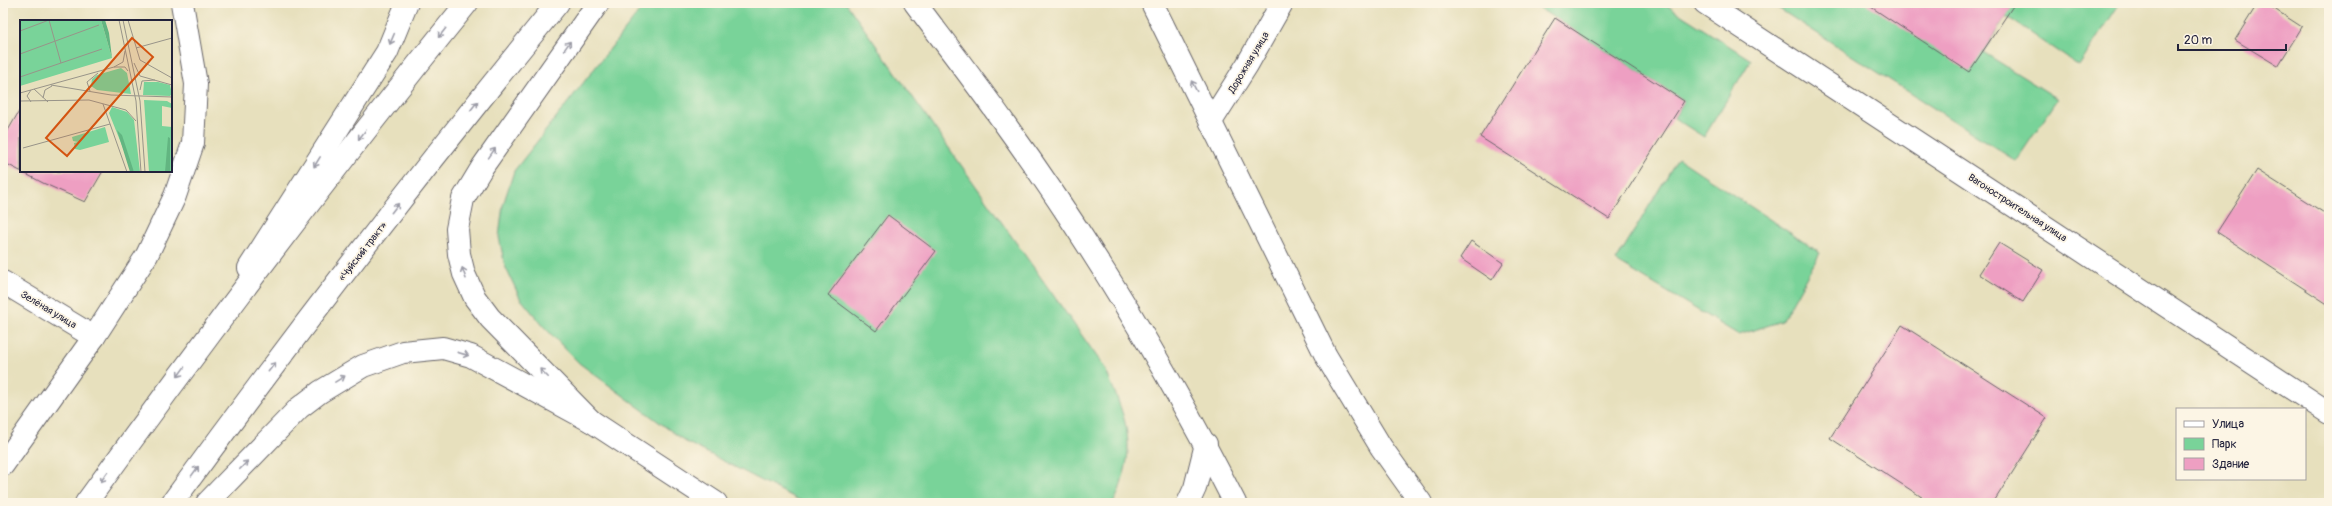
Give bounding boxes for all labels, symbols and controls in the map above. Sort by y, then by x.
inset map [20,20,172,172]
scale bar [2178,26,2286,52]
one-way arrow [438,28,447,39]
street label: Дорожная улица [1225,29,1272,96]
one-way arrow [388,33,395,45]
text: 20 m [2184,33,2213,48]
one-way arrow [563,41,571,52]
one-way arrow [1190,80,1197,92]
one-way arrow [470,100,479,111]
one-way arrow [358,130,366,141]
one-way arrow [488,147,496,158]
one-way arrow [312,156,321,167]
street label: Вагоностроительная улица [1966,171,2069,244]
one-way arrow [390,203,399,214]
street label: «Чуйский тракт» [336,220,389,283]
one-way arrow [460,266,467,279]
street label: Зелёная улица [18,288,79,331]
one-way arrow [456,351,469,358]
one-way arrow [268,361,277,372]
one-way arrow [177,366,185,377]
one-way arrow [539,368,549,378]
one-way arrow [334,374,346,382]
legend [2176,408,2306,480]
text: Улица [2212,417,2244,432]
text: Парк [2212,437,2237,452]
text: Здание [2212,457,2249,472]
one-way arrow [239,460,248,470]
one-way arrow [191,466,199,477]
one-way arrow [100,471,108,482]

